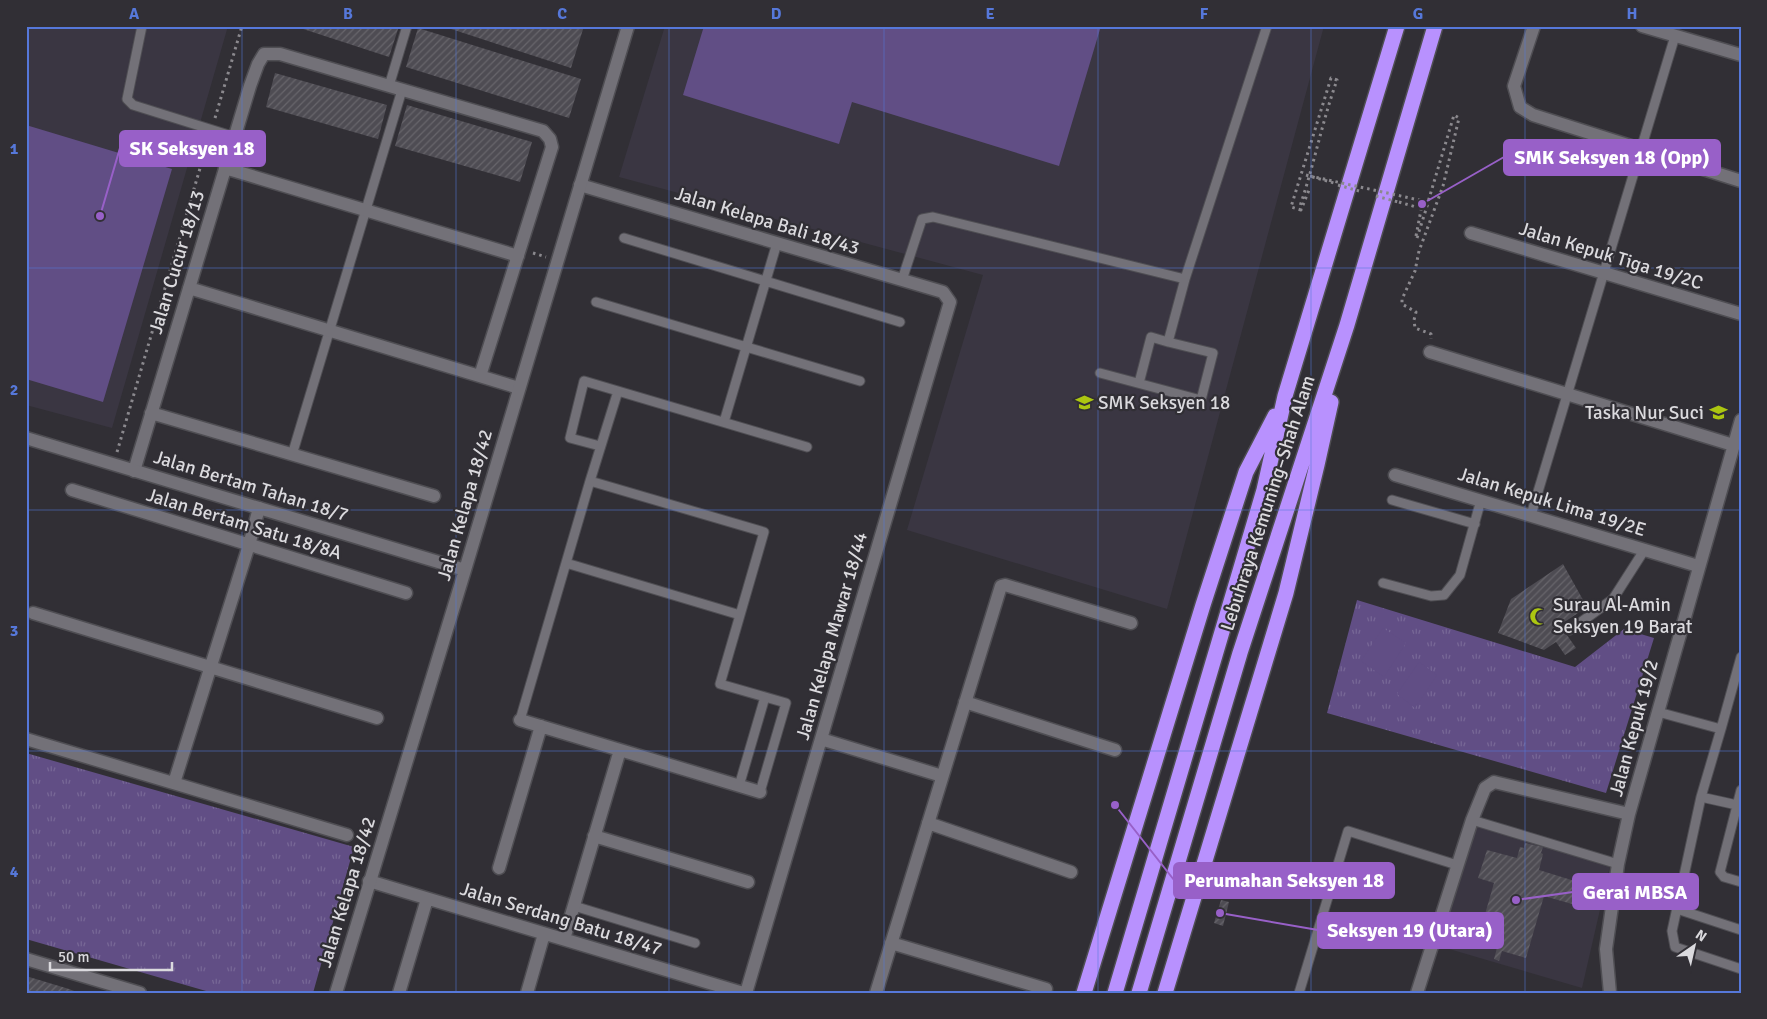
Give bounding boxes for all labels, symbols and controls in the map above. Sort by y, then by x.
text: A [129,4,140,24]
text: B [343,4,353,24]
text: C [557,4,567,24]
text: D [771,4,782,24]
text: E [985,4,995,24]
text: F [1200,4,1209,24]
text: G [1413,4,1423,24]
text: H [1627,4,1637,24]
callout: SK Seksyen 18 [120,131,265,166]
text: SK Seksyen 18 [130,136,255,161]
text: 1 [10,139,19,159]
callout: SMK Seksyen 18 (Opp) [1504,140,1720,175]
text: SMK Seksyen 18 (Opp) [1514,145,1710,170]
street label: Jalan Kelapa Bali 18/43 [672,181,862,261]
street label: Jalan Cucur 18/13 [144,187,210,337]
street label: Jalan Kepuk Tiga 19/2C [1516,217,1706,295]
street label: Lebuhraya Kemuning–Shah Alam [1215,372,1321,634]
text: 2 [10,380,18,400]
place label: SMK Seksyen 18 [1098,391,1230,415]
school or university icon: SMK Seksyen 18 [1074,393,1094,413]
place label: Taska Nur Suci [1585,401,1704,425]
school or university icon: Taska Nur Suci [1708,403,1728,423]
street label: Jalan Kelapa 18/42 [432,427,498,583]
street label: Jalan Bertam Tahan 18/7 [151,445,351,527]
street label: Jalan Kepuk Lima 19/2E [1455,462,1649,542]
street label: Jalan Bertam Satu 18/8A [143,483,345,565]
street label: Jalan Kelapa Mawar 18/44 [791,529,873,743]
place label: Surau Al-Amin Seksyen 19 Barat [1553,593,1693,639]
mosque icon: Surau Al-Amin Seksyen 19 Barat [1529,606,1549,626]
text: 3 [10,621,18,641]
street label: Jalan Kepuk 19/2 [1604,657,1664,799]
street label: Jalan Kelapa 18/42 [313,814,381,970]
text: 4 [10,862,19,882]
callout: Perumahan Seksyen 18 [1174,863,1394,898]
text: Perumahan Seksyen 18 [1184,868,1384,893]
callout: Gerai MBSA [1573,874,1698,909]
street label: Jalan Serdang Batu 18/47 [457,877,665,961]
text: Gerai MBSA [1583,880,1687,905]
callout: Seksyen 19 (Utara) [1318,913,1503,948]
text: Seksyen 19 (Utara) [1327,918,1493,943]
north arrow [1670,922,1720,972]
text: N [1692,926,1710,945]
scale bar [50,939,172,971]
text: 50 m [58,948,89,966]

